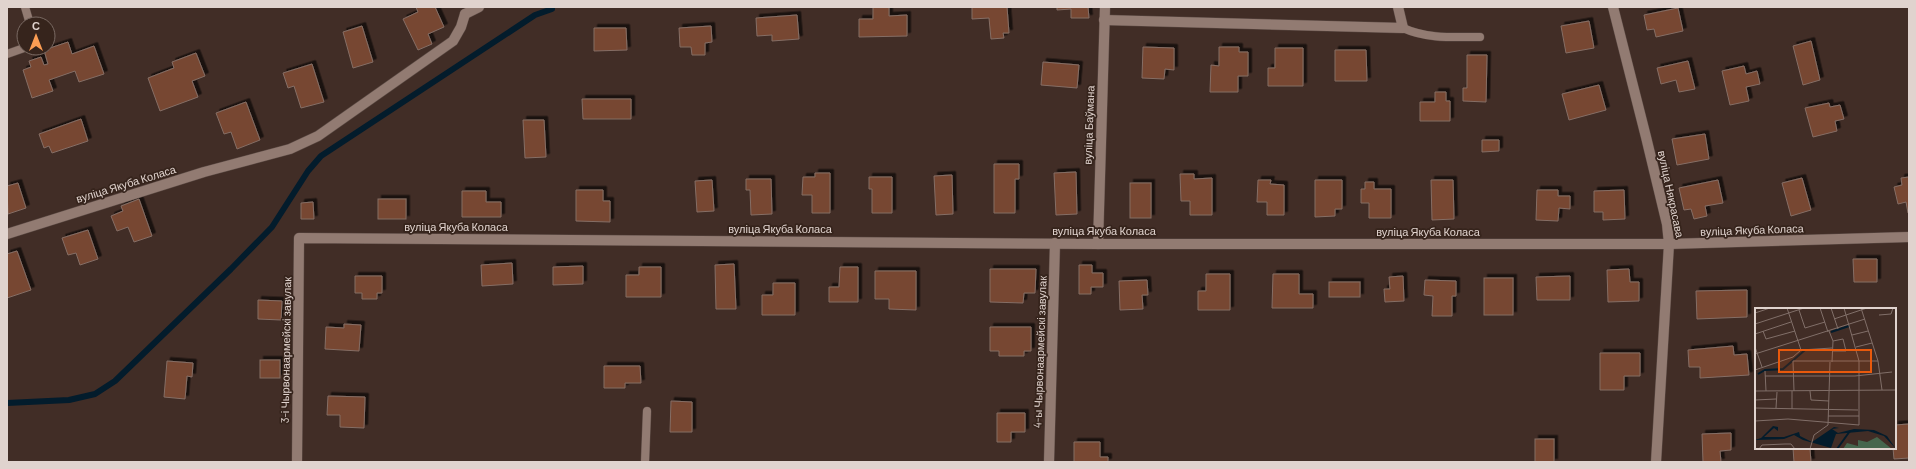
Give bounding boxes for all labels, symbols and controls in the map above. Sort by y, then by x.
north arrow [16,16,56,56]
text: С [32,19,40,32]
street label: вуліца Баўмана [1081,84,1096,165]
street label: вуліца Някрасава [1656,149,1687,240]
street label: вуліца Якуба Коласа [74,162,178,205]
street label: вуліца Якуба Коласа [404,220,509,233]
street label: вуліца Якуба Коласа [1700,221,1805,238]
street label: вуліца Якуба Коласа [728,222,833,235]
street label: вуліца Якуба Коласа [1052,224,1157,237]
street label: вуліца Якуба Коласа [1376,225,1481,238]
street label: 4-ы Чырвонаармейскі завулак [1030,275,1049,428]
street label: 3-і Чырвонаармейскі завулак [278,276,293,423]
inset map [1755,308,1896,449]

